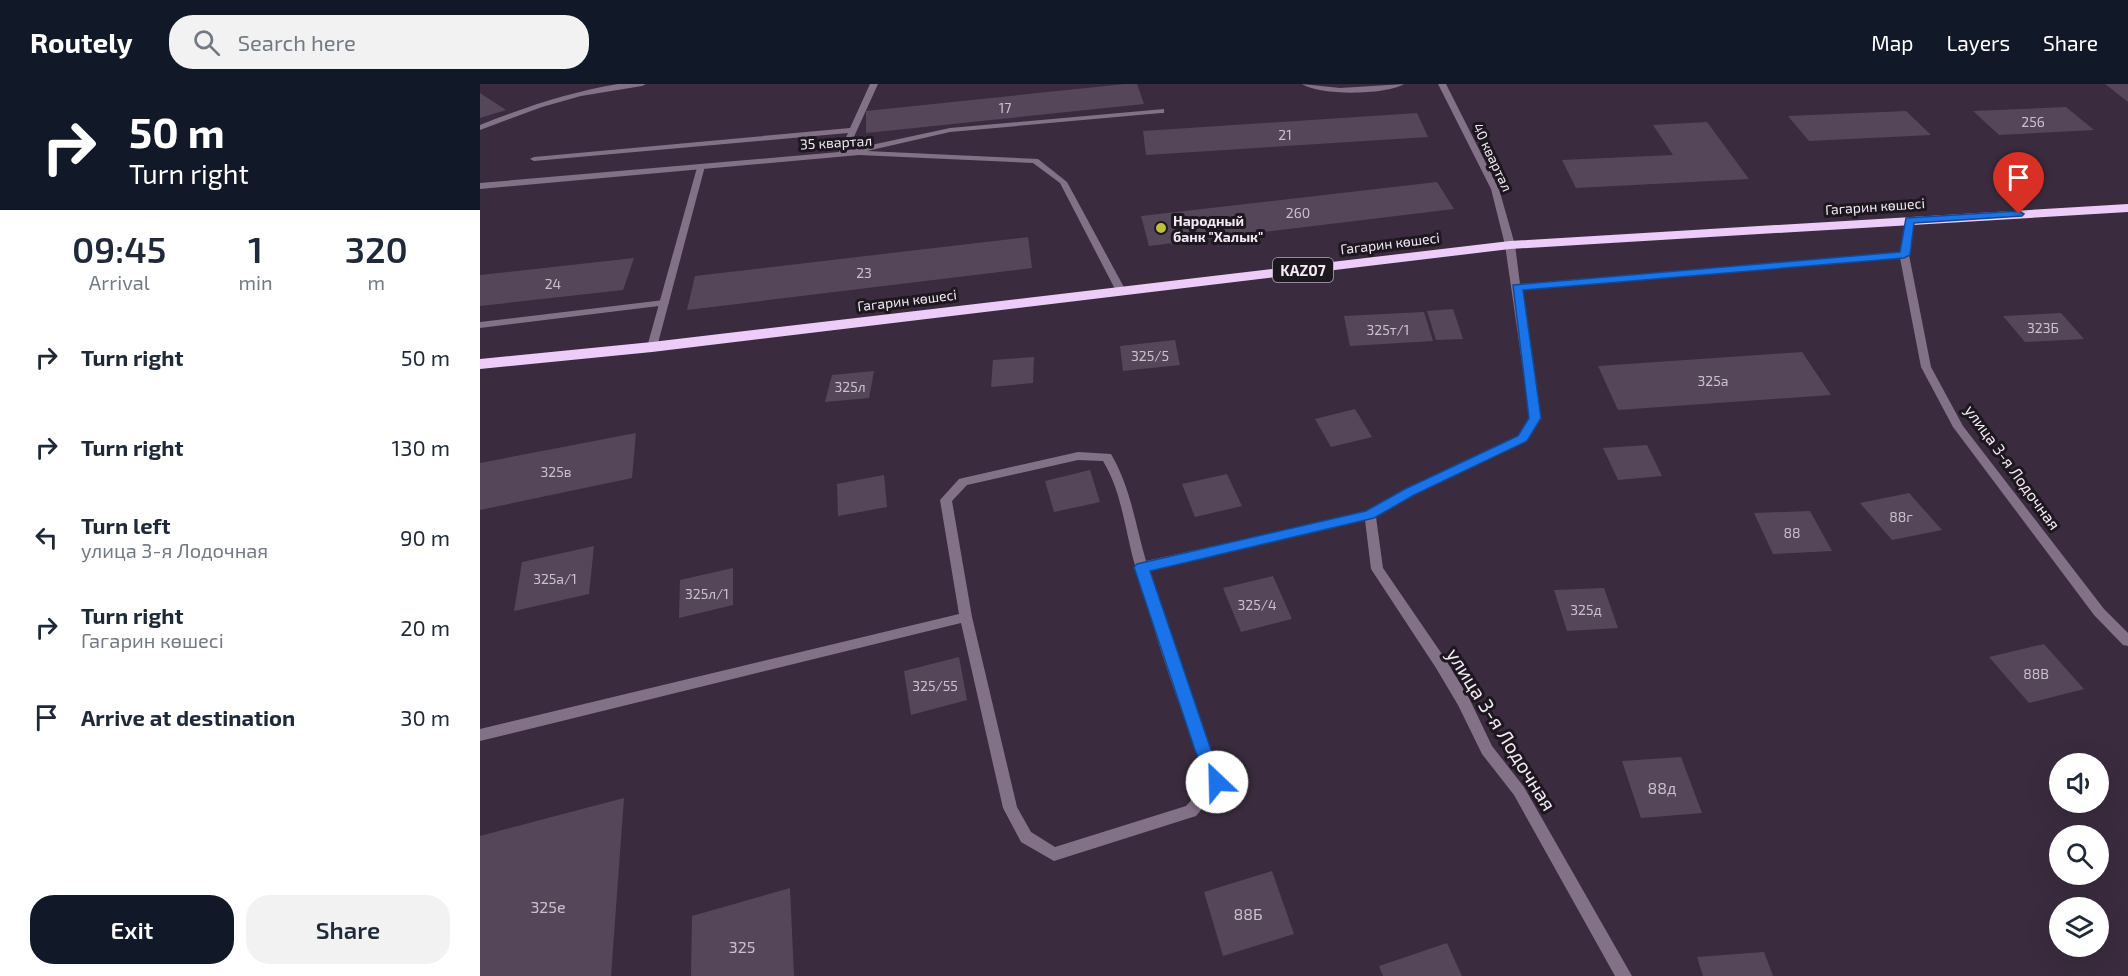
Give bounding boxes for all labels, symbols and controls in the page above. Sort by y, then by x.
search box [169,15,589,69]
text: Routely [30,25,133,59]
icon: search [190,26,223,59]
text: Search here [238,29,356,55]
text: Map [1871,30,1913,55]
text: Layers [1946,30,2010,55]
text: Share [2043,30,2098,55]
house number: 17 [999,99,1011,116]
text: 50 m [129,106,225,156]
icon: right [30,108,108,186]
house number: 256 [2021,113,2045,130]
street label: 40 квартал [1470,120,1516,194]
house number: 21 [1278,126,1292,143]
street label: 35 квартал [800,132,872,152]
pin [1993,152,2044,214]
text: Turn right [129,157,249,189]
icon: arrive [2002,161,2035,194]
street label: Гагарин көшесі [1825,194,1925,218]
house number: 260 [1286,204,1310,221]
place label: Народный банк "Халык" [1173,212,1263,245]
marker: Народный банк "Халык" [1154,221,1168,235]
text: 09:45 [72,227,166,270]
text: 1 [248,227,263,270]
text: 320 [345,227,408,270]
street label: Гагарин көшесі [1339,228,1441,258]
road number: KAZ07 [1273,258,1333,282]
house number: 23 [856,264,872,281]
text: Arrival [89,270,150,294]
text: min [239,270,273,294]
text: m [368,270,385,294]
house number: 24 [545,275,561,292]
street label: Гагарин көшесі [856,285,958,315]
house number: 323Б [2027,319,2059,336]
house number: 325т/1 [1367,321,1409,338]
icon: right [30,341,63,374]
text: Turn right [81,344,183,370]
text: 50 m [401,344,450,370]
house number: 325/5 [1131,347,1169,364]
house number: 325а [1698,372,1728,389]
house number: 325л [834,378,866,395]
street label: улица 3-я Лодочная [1960,401,2065,534]
icon: right [30,431,63,464]
text: Turn right [81,434,183,460]
text: 130 m [392,434,450,460]
house number: 325в [541,463,571,480]
house number: 88г [1889,508,1913,525]
text: Turn left [81,512,170,538]
icon: left [30,521,63,554]
text: 90 m [400,524,450,550]
house number: 88 [1784,524,1801,541]
text: улица 3-я Лодочная [81,538,268,562]
house number: 325а/1 [533,570,577,587]
house number: 325л/1 [685,585,729,602]
house number: 325/4 [1237,596,1277,613]
house number: 325д [1570,601,1602,618]
text: Turn right [81,602,183,628]
icon: right [30,611,63,644]
text: 20 m [400,614,450,640]
text: Гагарин көшесі [81,628,224,652]
street label: улица 3-я Лодочная [1441,643,1562,815]
house number: 88В [2023,665,2049,682]
house number: 325/55 [912,677,958,694]
icon: arrive [30,701,63,734]
text: Arrive at destination [81,704,295,730]
text: 30 m [400,704,450,730]
position arrow [1185,750,1249,814]
map controls [2049,753,2109,957]
button: sound [2049,753,2109,813]
house number: 88д [1648,778,1676,797]
button: search [2049,825,2109,885]
button: Exit [30,895,234,964]
button: Share [246,895,450,964]
house number: 325е [530,897,566,916]
button: layers [2049,897,2109,957]
house number: 88Б [1233,904,1263,923]
house number: 325 [729,937,755,956]

